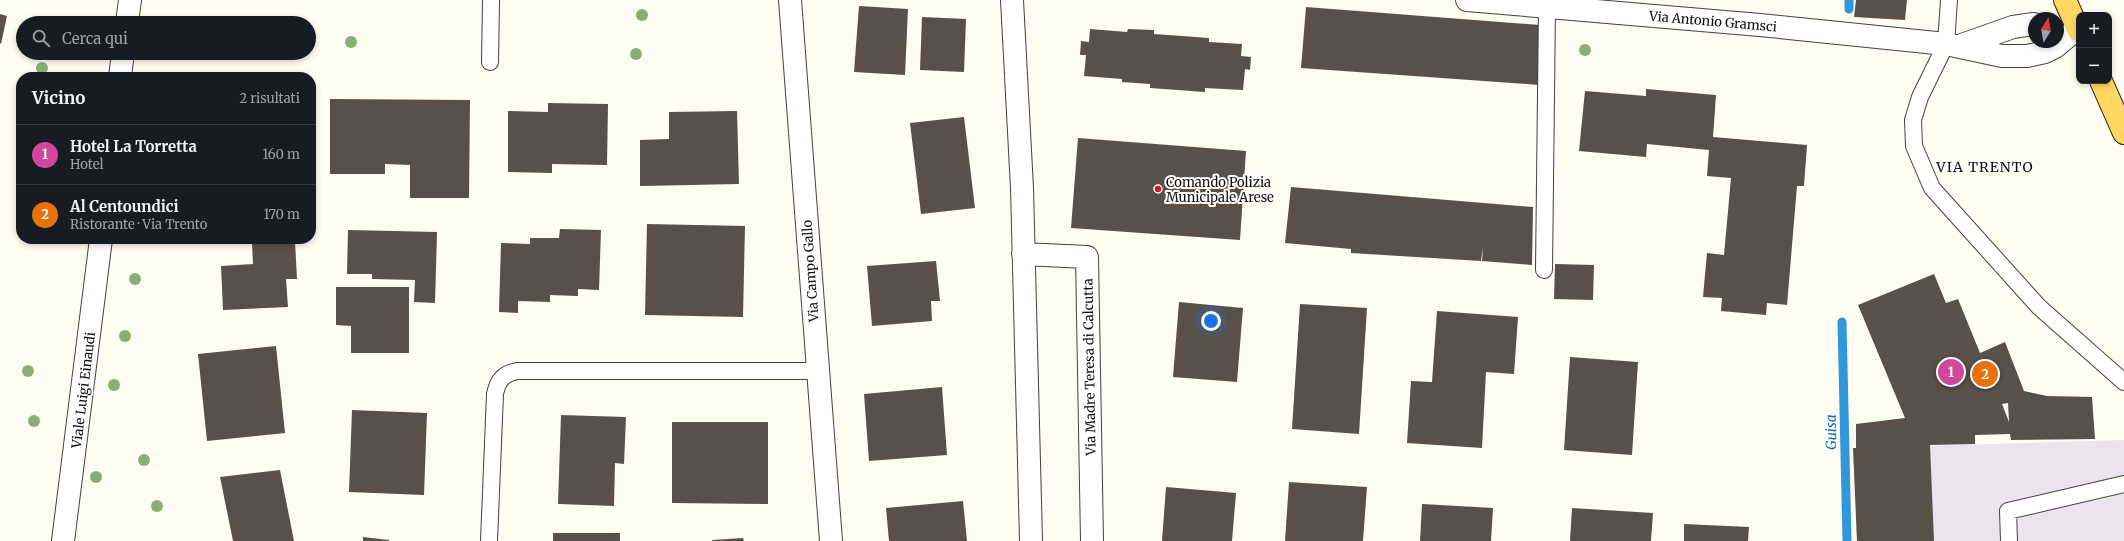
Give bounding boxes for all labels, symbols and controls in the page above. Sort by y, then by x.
street label: Via Antonio Gramsci [1647,7,1778,36]
north arrow [2028,12,2064,48]
map controls [2076,12,2112,84]
button: + [2076,12,2112,48]
search box [16,16,316,60]
icon: search [30,27,52,49]
text: Cerca qui [62,29,128,48]
button: − [2076,48,2112,84]
text: Vicino [32,87,85,109]
text: 2 risultati [239,90,300,107]
text: Hotel La Torretta [70,137,197,156]
text: 1 [42,146,48,163]
text: 160 m [262,146,300,163]
text: Hotel [70,156,103,173]
district label: VIA TRENTO [1935,158,2034,176]
place label: Comando Polizia Municipale Arese [1166,174,1274,206]
marker: Comando Polizia Municipale Arese [1153,184,1163,194]
text: Al Centoundici [70,197,179,216]
text: 2 [41,206,49,223]
text: 170 m [263,206,300,223]
text: Ristorante · Via Trento [70,216,207,233]
street label: Via Campo Gallo [798,219,823,323]
street label: Via Madre Teresa di Calcutta [1079,278,1100,457]
your location [1201,311,1221,331]
street label: Viale Luigi Einaudi [68,331,99,450]
pin: 1 [1938,357,1964,387]
pin: 2 [1972,359,1998,389]
water label: Guisa [1822,414,1840,450]

